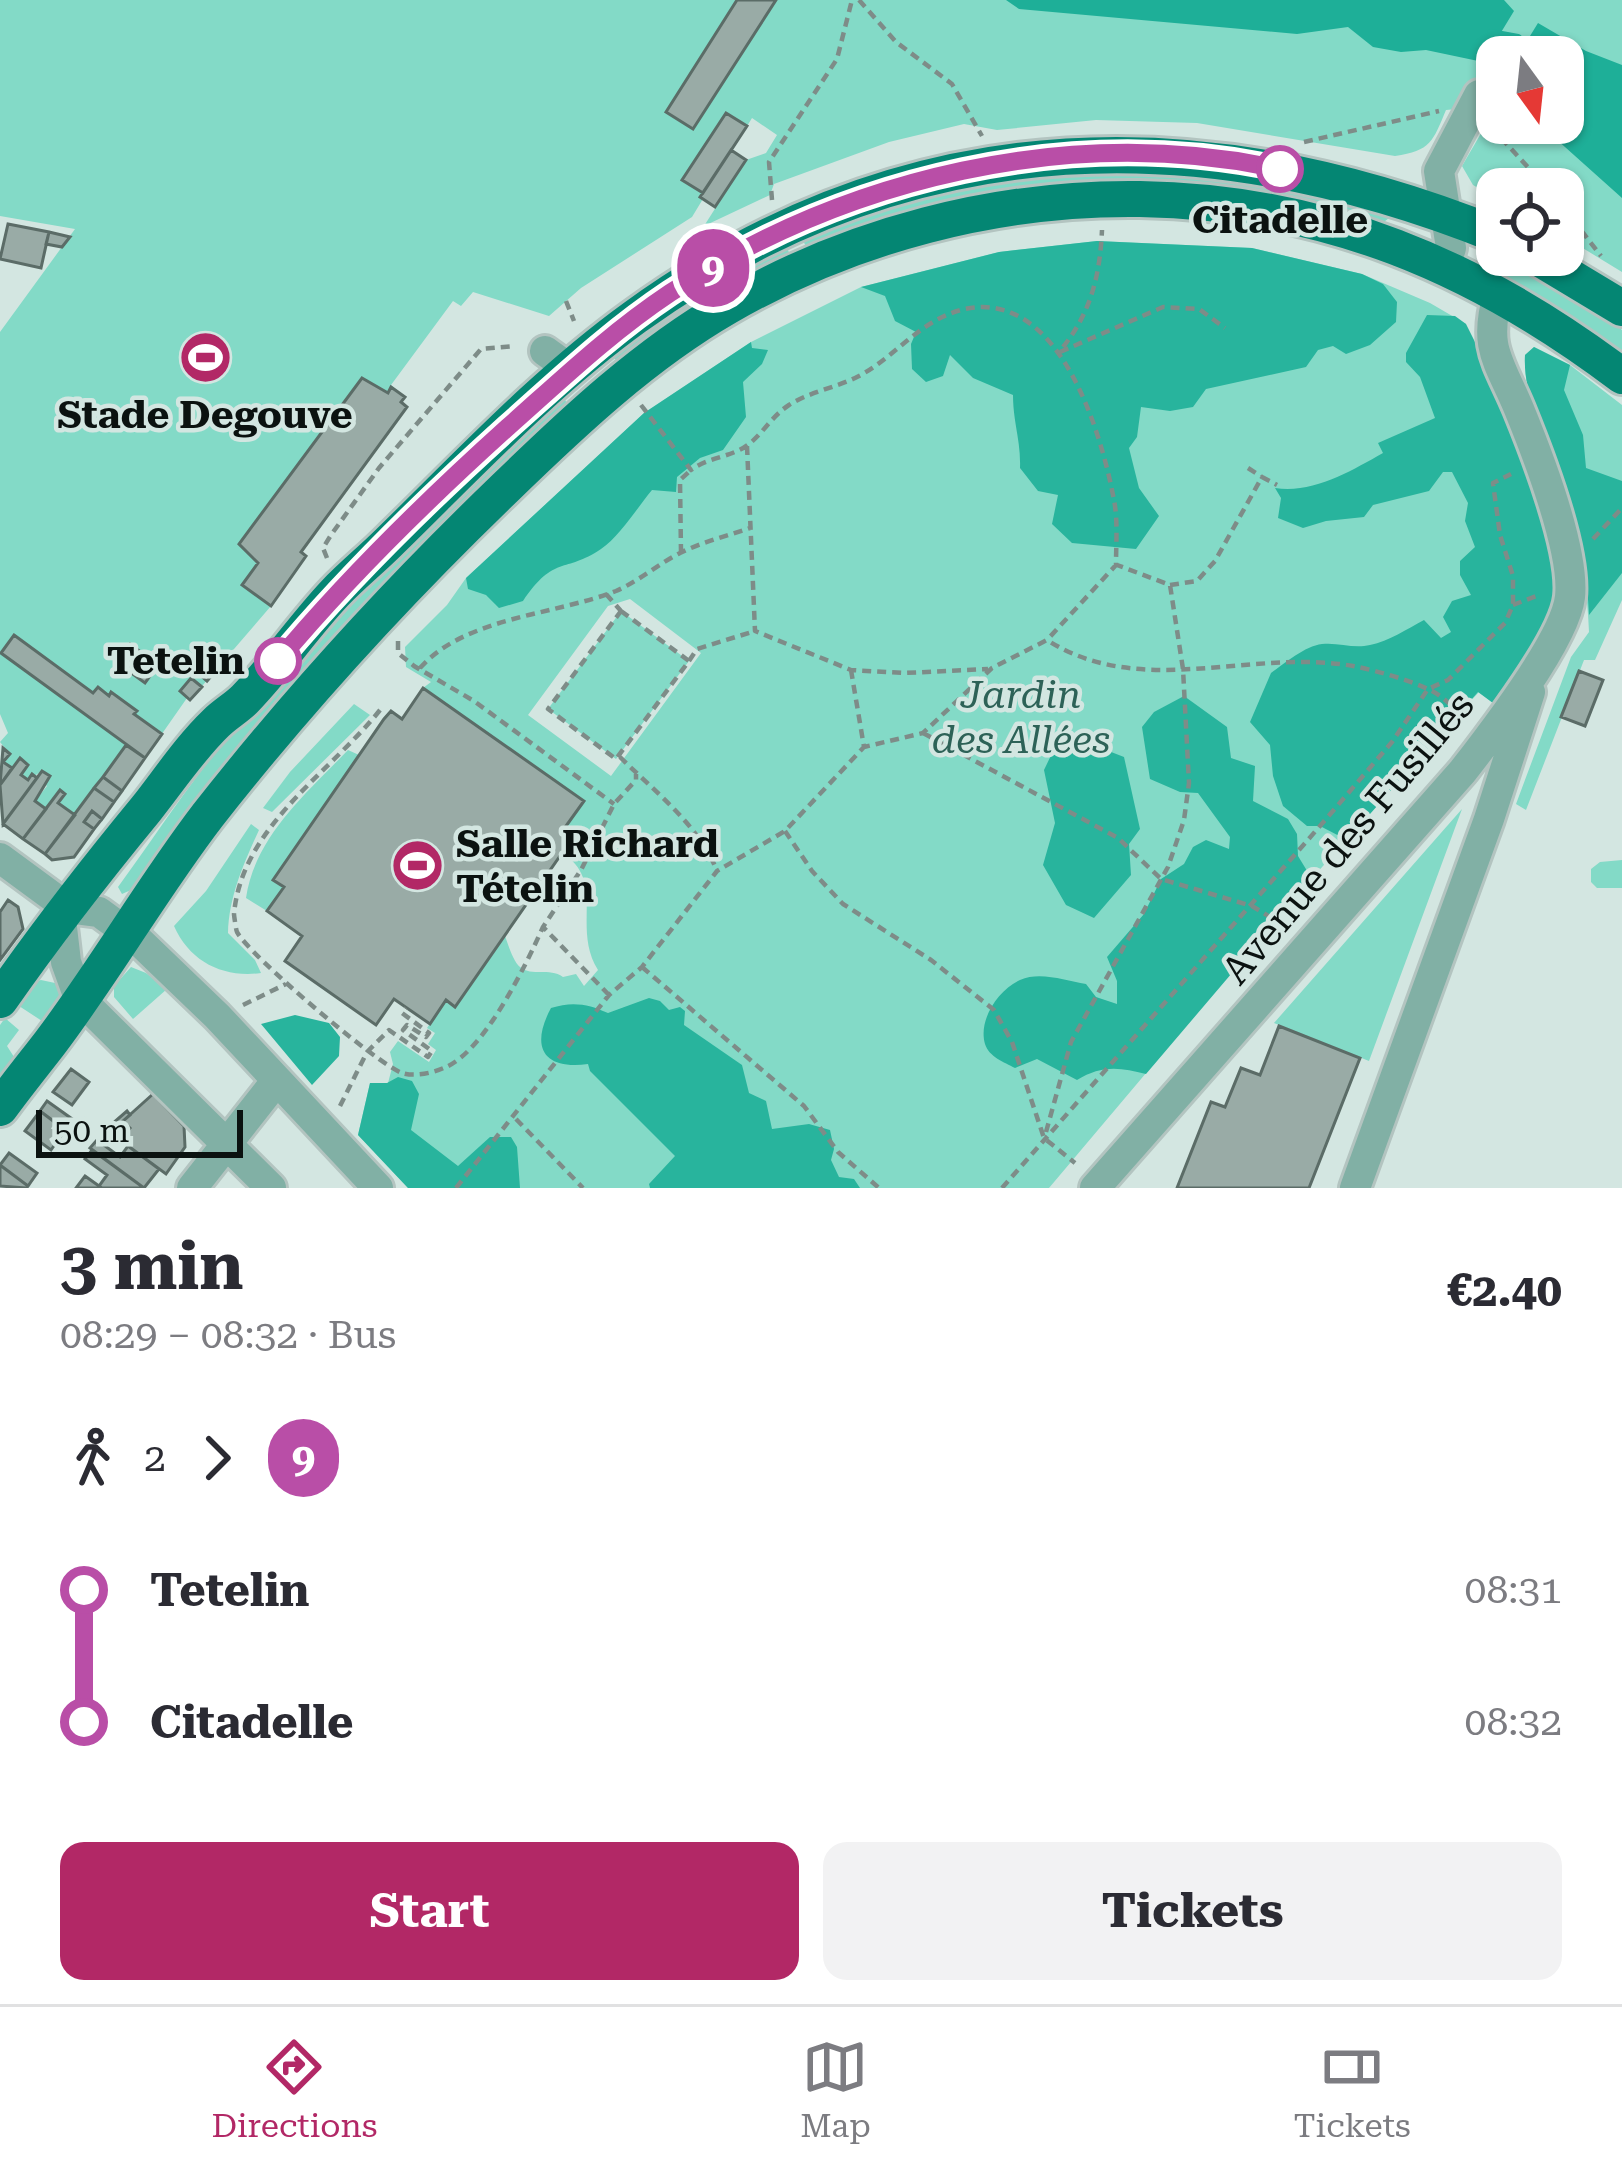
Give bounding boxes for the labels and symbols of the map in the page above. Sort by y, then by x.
north arrow [1476,36,1584,144]
marker: Citadelle [1258,147,1302,191]
place label: Citadelle [1192,197,1368,243]
line badge: 9 [674,229,752,307]
sports icon: Stade Degouve [177,330,233,386]
place label: Stade Degouve [57,392,353,438]
place label: Tetelin [107,638,245,684]
marker: Tetelin [256,639,300,683]
park label: Jardin des Allées [932,672,1110,763]
street label: Avenue des Fusillés [1212,683,1484,993]
place label: Salle Richard Tételin [456,821,719,912]
sports icon: Salle Richard Tételin [389,838,445,894]
scale bar [36,1104,243,1157]

